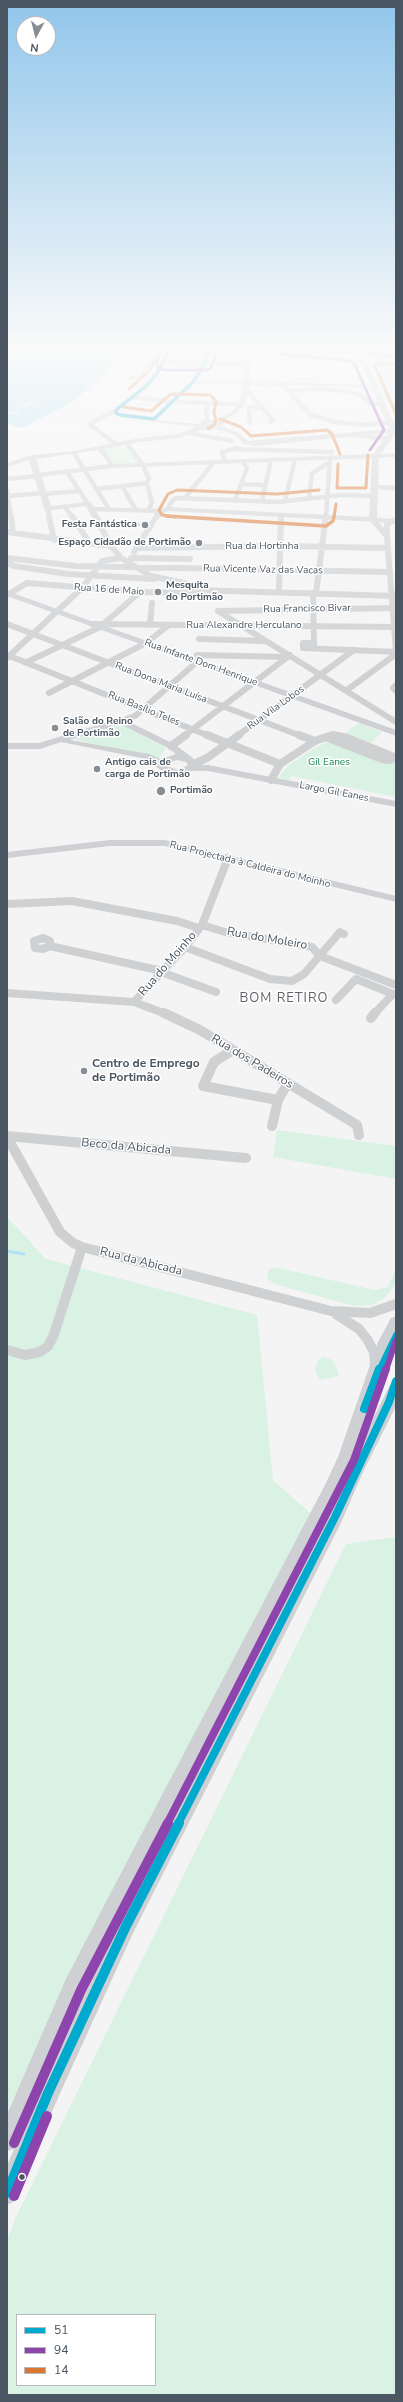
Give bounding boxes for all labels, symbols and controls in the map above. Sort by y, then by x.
north arrow [16,16,56,56]
text: N [30,39,40,55]
place label: Festa Fantástica [62,519,137,531]
marker: Festa Fantástica [140,520,150,530]
place label: Espaço Cidadão de Portimão [58,537,191,549]
marker: Espaço Cidadão de Portimão [194,538,204,548]
street label: Rua da Hortinha [225,541,299,553]
street label: Rua Vicente Vaz das Vacas [203,563,323,577]
place label: Mesquita do Portimão [166,580,223,604]
street label: Rua 16 de Maio [74,582,144,598]
marker: Mesquita do Portimão [153,587,163,597]
street label: Rua Francisco Bivar [263,602,351,616]
street label: Rua Alexandre Herculano [186,620,302,632]
street label: Rua Infante Dom Henrique [143,637,259,689]
street label: Rua Dona Maria Luísa [113,660,209,706]
street label: Rua Vila Lobos [245,683,307,733]
street label: Rua Basílio Teles [106,689,182,729]
place label: Salão do Reino de Portimão [63,716,133,740]
marker: Salão do Reino de Portimão [50,723,60,733]
place label: Antigo cais de carga de Portimão [105,757,190,780]
park label: Gil Eanes [308,757,350,769]
marker: Antigo cais de carga de Portimão [92,764,102,774]
street label: Largo Gil Eanes [298,779,370,805]
marker: Portimão [155,785,167,797]
place label: Portimão [170,785,213,797]
street label: Rua Projectada à Caldeira do Moinho [168,839,332,891]
street label: Rua do Moleiro [226,925,308,953]
street label: Rua do Moinho [136,929,200,999]
district label: BOM RETIRO [239,991,329,1007]
street label: Rua dos Padeiros [208,1032,296,1092]
place label: Centro de Emprego de Portimão [92,1057,200,1085]
marker: Centro de Emprego de Portimão [79,1066,89,1076]
street label: Beco da Abicada [81,1136,171,1158]
street label: Rua da Abicada [98,1245,184,1279]
unlabelled marker [17,2172,27,2182]
legend [16,2314,156,2386]
text: 51 [54,2322,68,2338]
text: 94 [54,2342,68,2358]
text: 14 [54,2362,68,2378]

